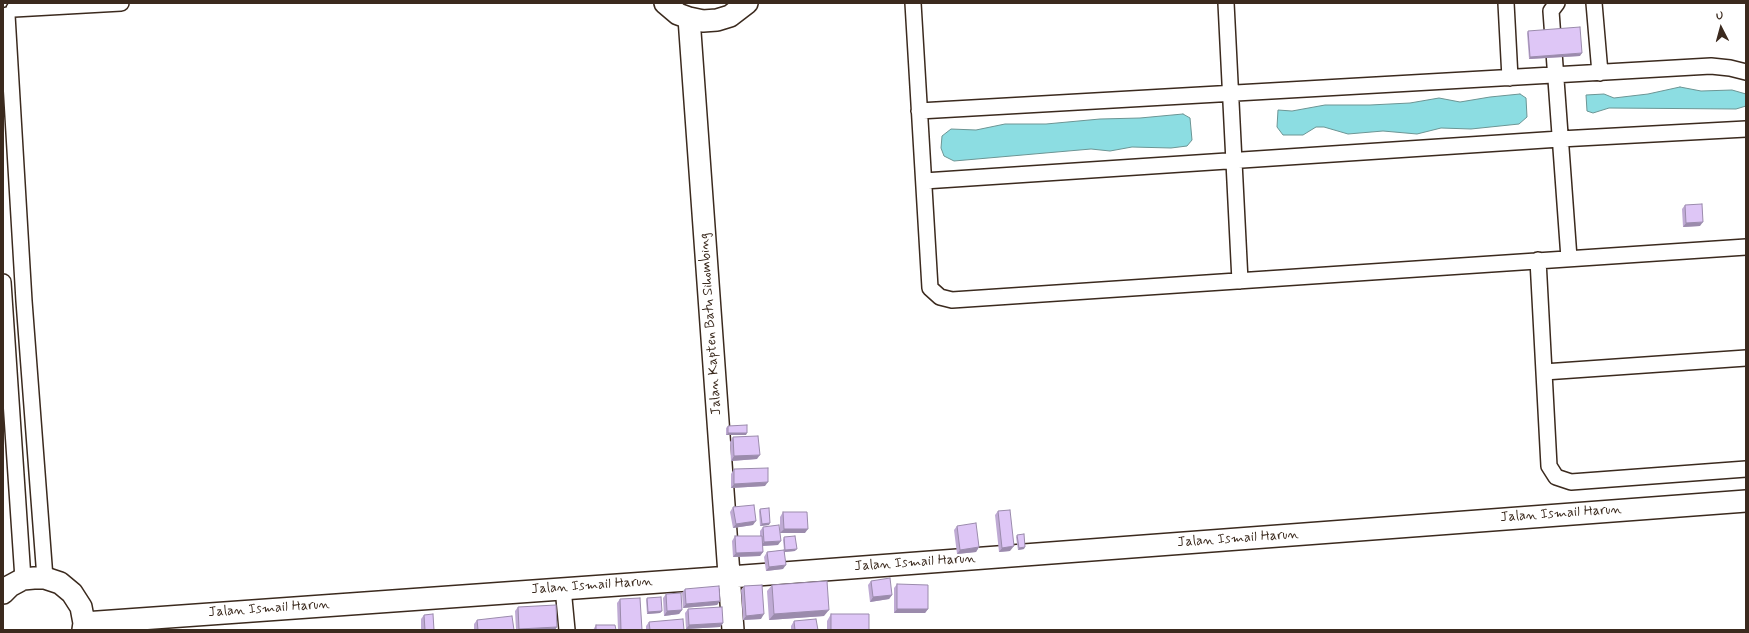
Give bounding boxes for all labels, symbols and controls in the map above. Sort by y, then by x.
north arrow [1701,8,1741,48]
text: U [1715,9,1724,23]
street label: Jalan Kapten Batu Sihombing [696,232,726,416]
street label: Jalan Ismail Harun [1500,501,1622,527]
street label: Jalan Ismail Harun [1177,526,1299,552]
street label: Jalan Ismail Harun [854,550,976,576]
street label: Jalan Ismail Harun [531,573,653,599]
street label: Jalan Ismail Harun [208,596,330,622]

